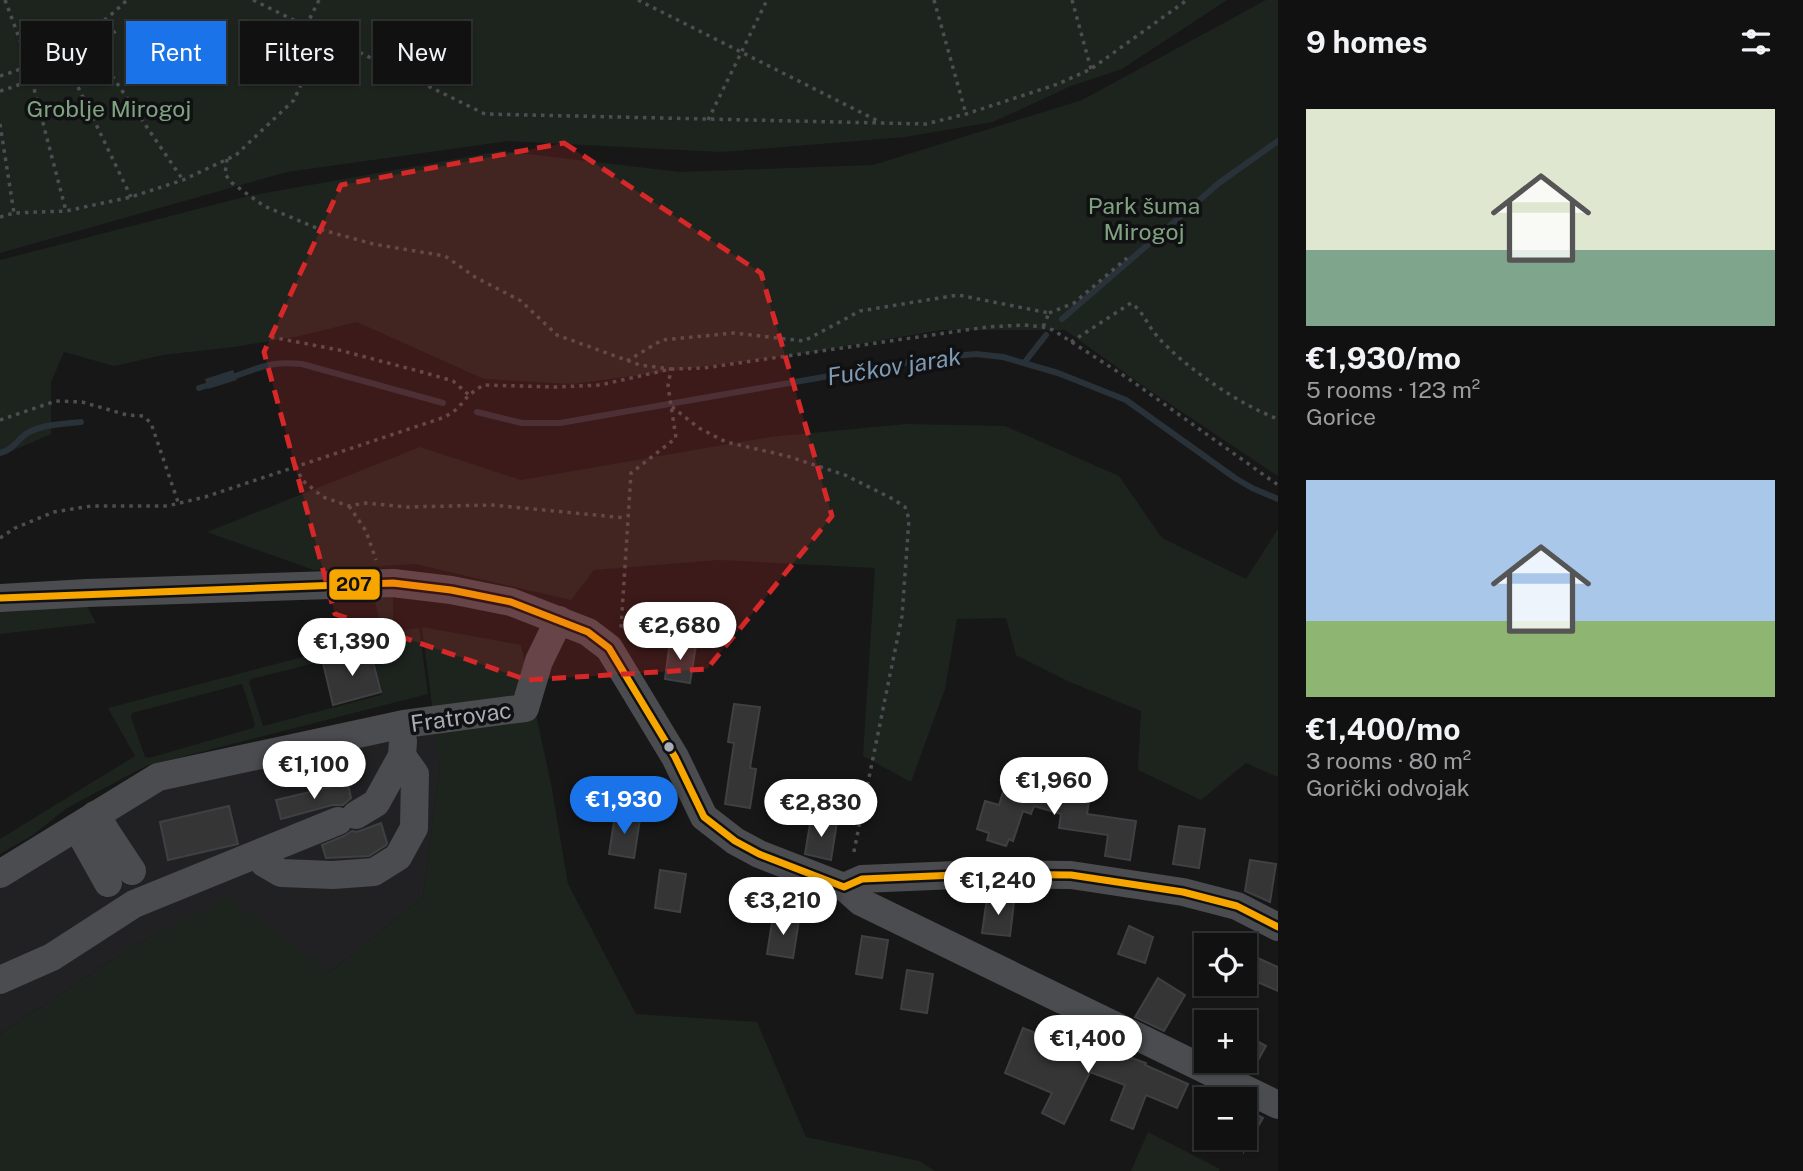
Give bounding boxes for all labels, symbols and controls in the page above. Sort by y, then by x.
chip: Buy [21,21,112,84]
chip: Rent [126,21,226,84]
chip: Filters [240,21,359,84]
chip: New [373,21,471,84]
icon: filters [1737,23,1775,61]
text: 9 homes [1306,24,1428,60]
park label: Groblje Mirogoj [27,95,191,122]
icon: home [1478,155,1604,281]
park label: Park šuma Mirogoj [1088,192,1200,245]
text: €1,930/mo [1306,340,1461,376]
water label: Fučkov jarak [825,342,963,390]
text: 5 rooms · 123 m² [1306,376,1480,403]
text: Gorice [1306,403,1376,430]
icon: home [1478,526,1604,652]
line badge: 207 [328,568,381,601]
text: 207 [336,573,372,595]
pin: €2,680 [623,602,737,662]
text: €2,680 [639,611,721,638]
pin: €1,390 [295,618,409,678]
text: €1,390 [314,627,390,654]
street label: Fratrovac [409,696,513,737]
text: €1,400/mo [1306,711,1460,747]
unlabelled marker [662,740,676,754]
pin: €1,100 [257,742,371,801]
text: 3 rooms · 80 m² [1306,747,1471,774]
text: €1,100 [279,750,349,777]
pin: €1,960 [997,758,1111,817]
text: €1,960 [1016,766,1092,793]
text: Gorički odvojak [1306,774,1470,801]
pin: €1,930 [567,776,681,836]
pin: €2,830 [764,780,878,839]
text: €1,930 [586,785,662,812]
text: €2,830 [780,788,862,815]
pin: €1,240 [941,858,1055,917]
text: €1,240 [960,866,1036,893]
pin: €3,210 [726,878,840,937]
text: €3,210 [745,886,821,913]
map controls [1194,933,1257,1150]
button: locate [1194,933,1257,996]
button: + [1194,1010,1257,1073]
pin: €1,400 [1031,1016,1145,1075]
text: €1,400 [1050,1024,1126,1051]
button: − [1194,1087,1257,1150]

